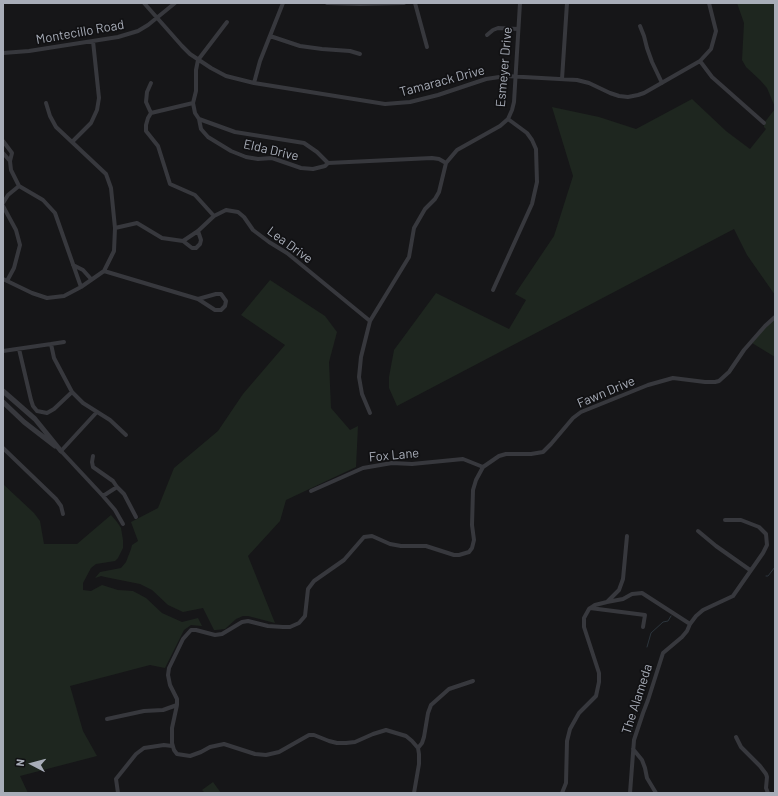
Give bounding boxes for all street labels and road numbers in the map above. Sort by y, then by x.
street label: Montecillo Road [35,17,125,47]
street label: Esmeyer Drive [493,26,515,108]
street label: Tamarack Drive [398,62,486,100]
street label: Elda Drive [242,136,300,164]
street label: Lea Drive [264,223,316,267]
street label: Fawn Drive [575,373,637,411]
street label: Fox Lane [368,445,420,465]
street label: The Alameda [618,662,656,736]

